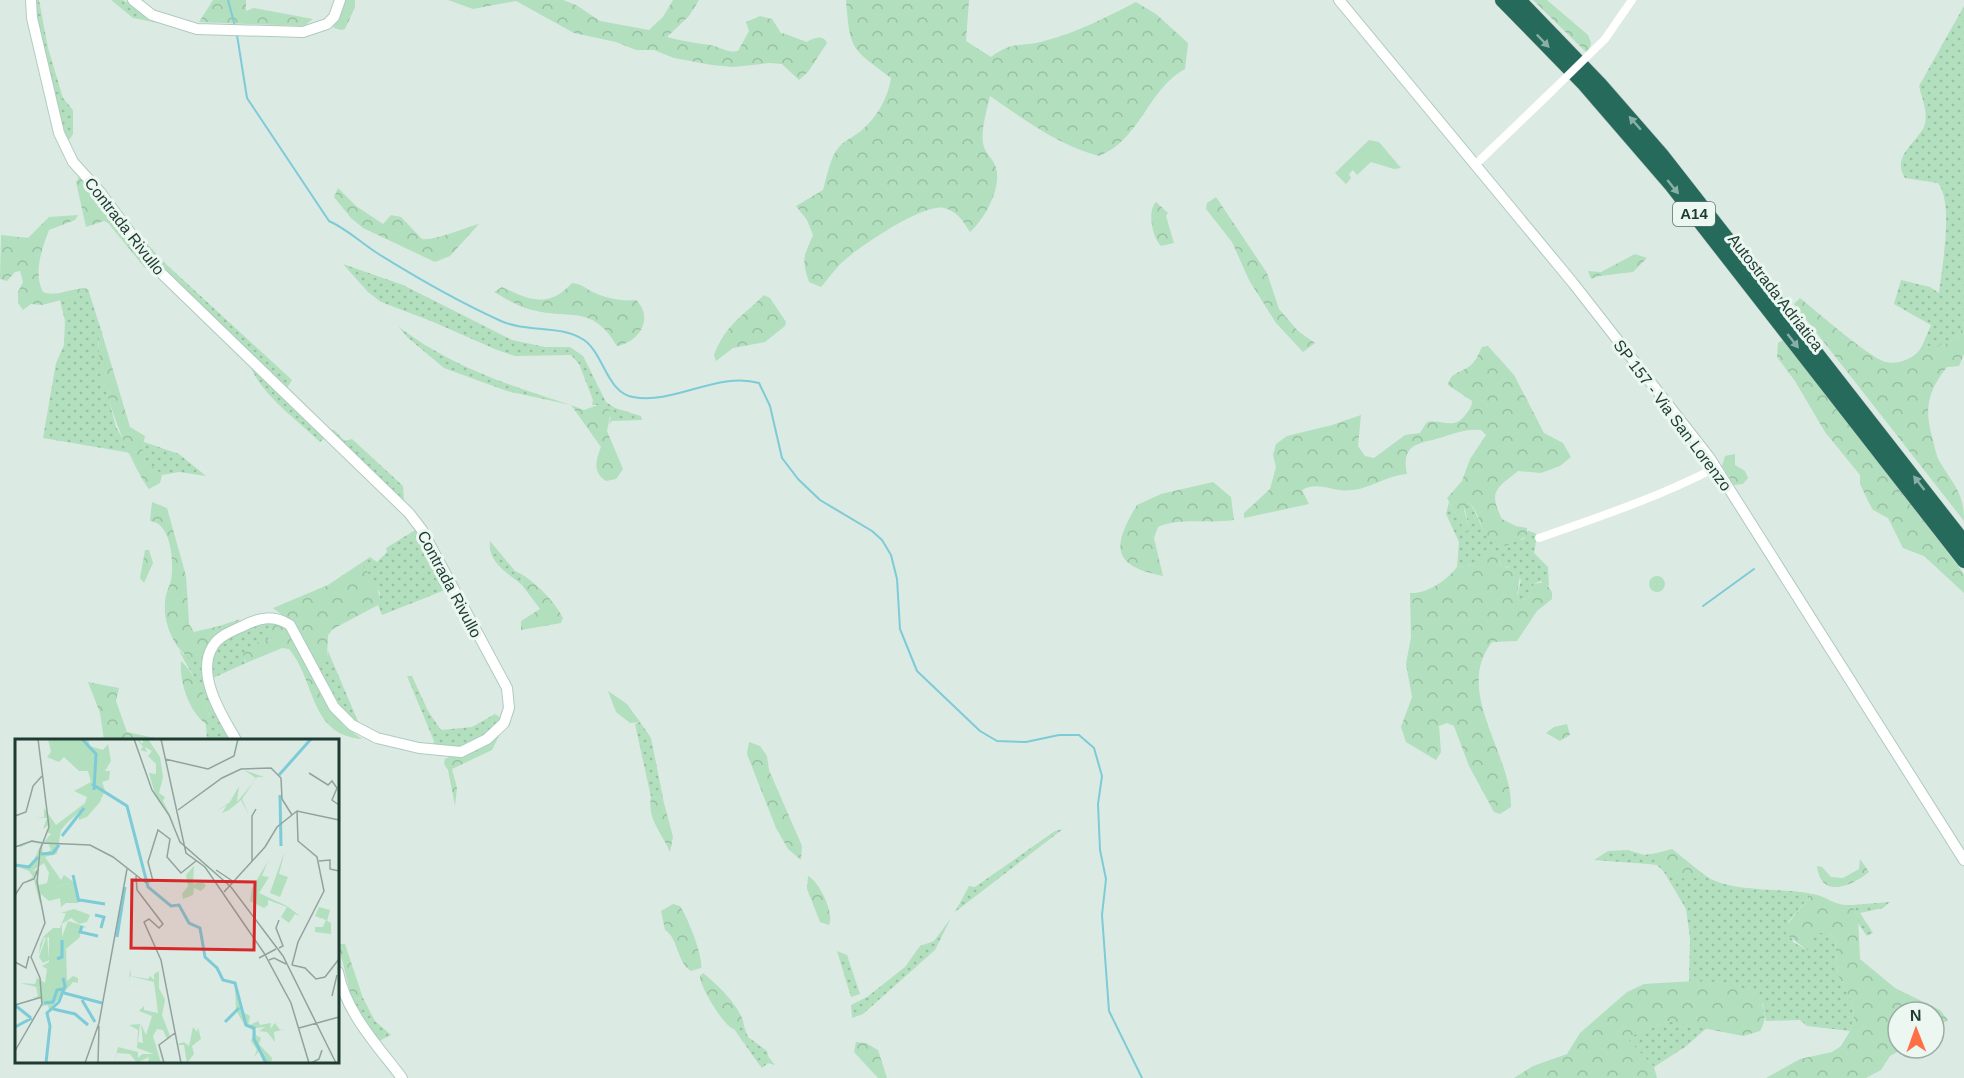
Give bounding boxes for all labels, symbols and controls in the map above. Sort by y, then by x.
one-way arrow [1536,34,1550,48]
one-way arrow [1629,116,1642,131]
street label: Contrada Rivullo [81,174,168,278]
one-way arrow [1666,179,1678,194]
road number: A14 [1673,202,1715,226]
street label: Autostrada Adriatica [1725,231,1826,354]
one-way arrow [1786,333,1798,348]
street label: SP 157 - Via San Lorenzo [1610,337,1735,494]
one-way arrow [1913,476,1925,491]
street label: Contrada Rivullo [414,528,485,641]
inset map [15,739,339,1063]
north arrow [1886,1000,1946,1060]
text: N [1910,1007,1922,1024]

